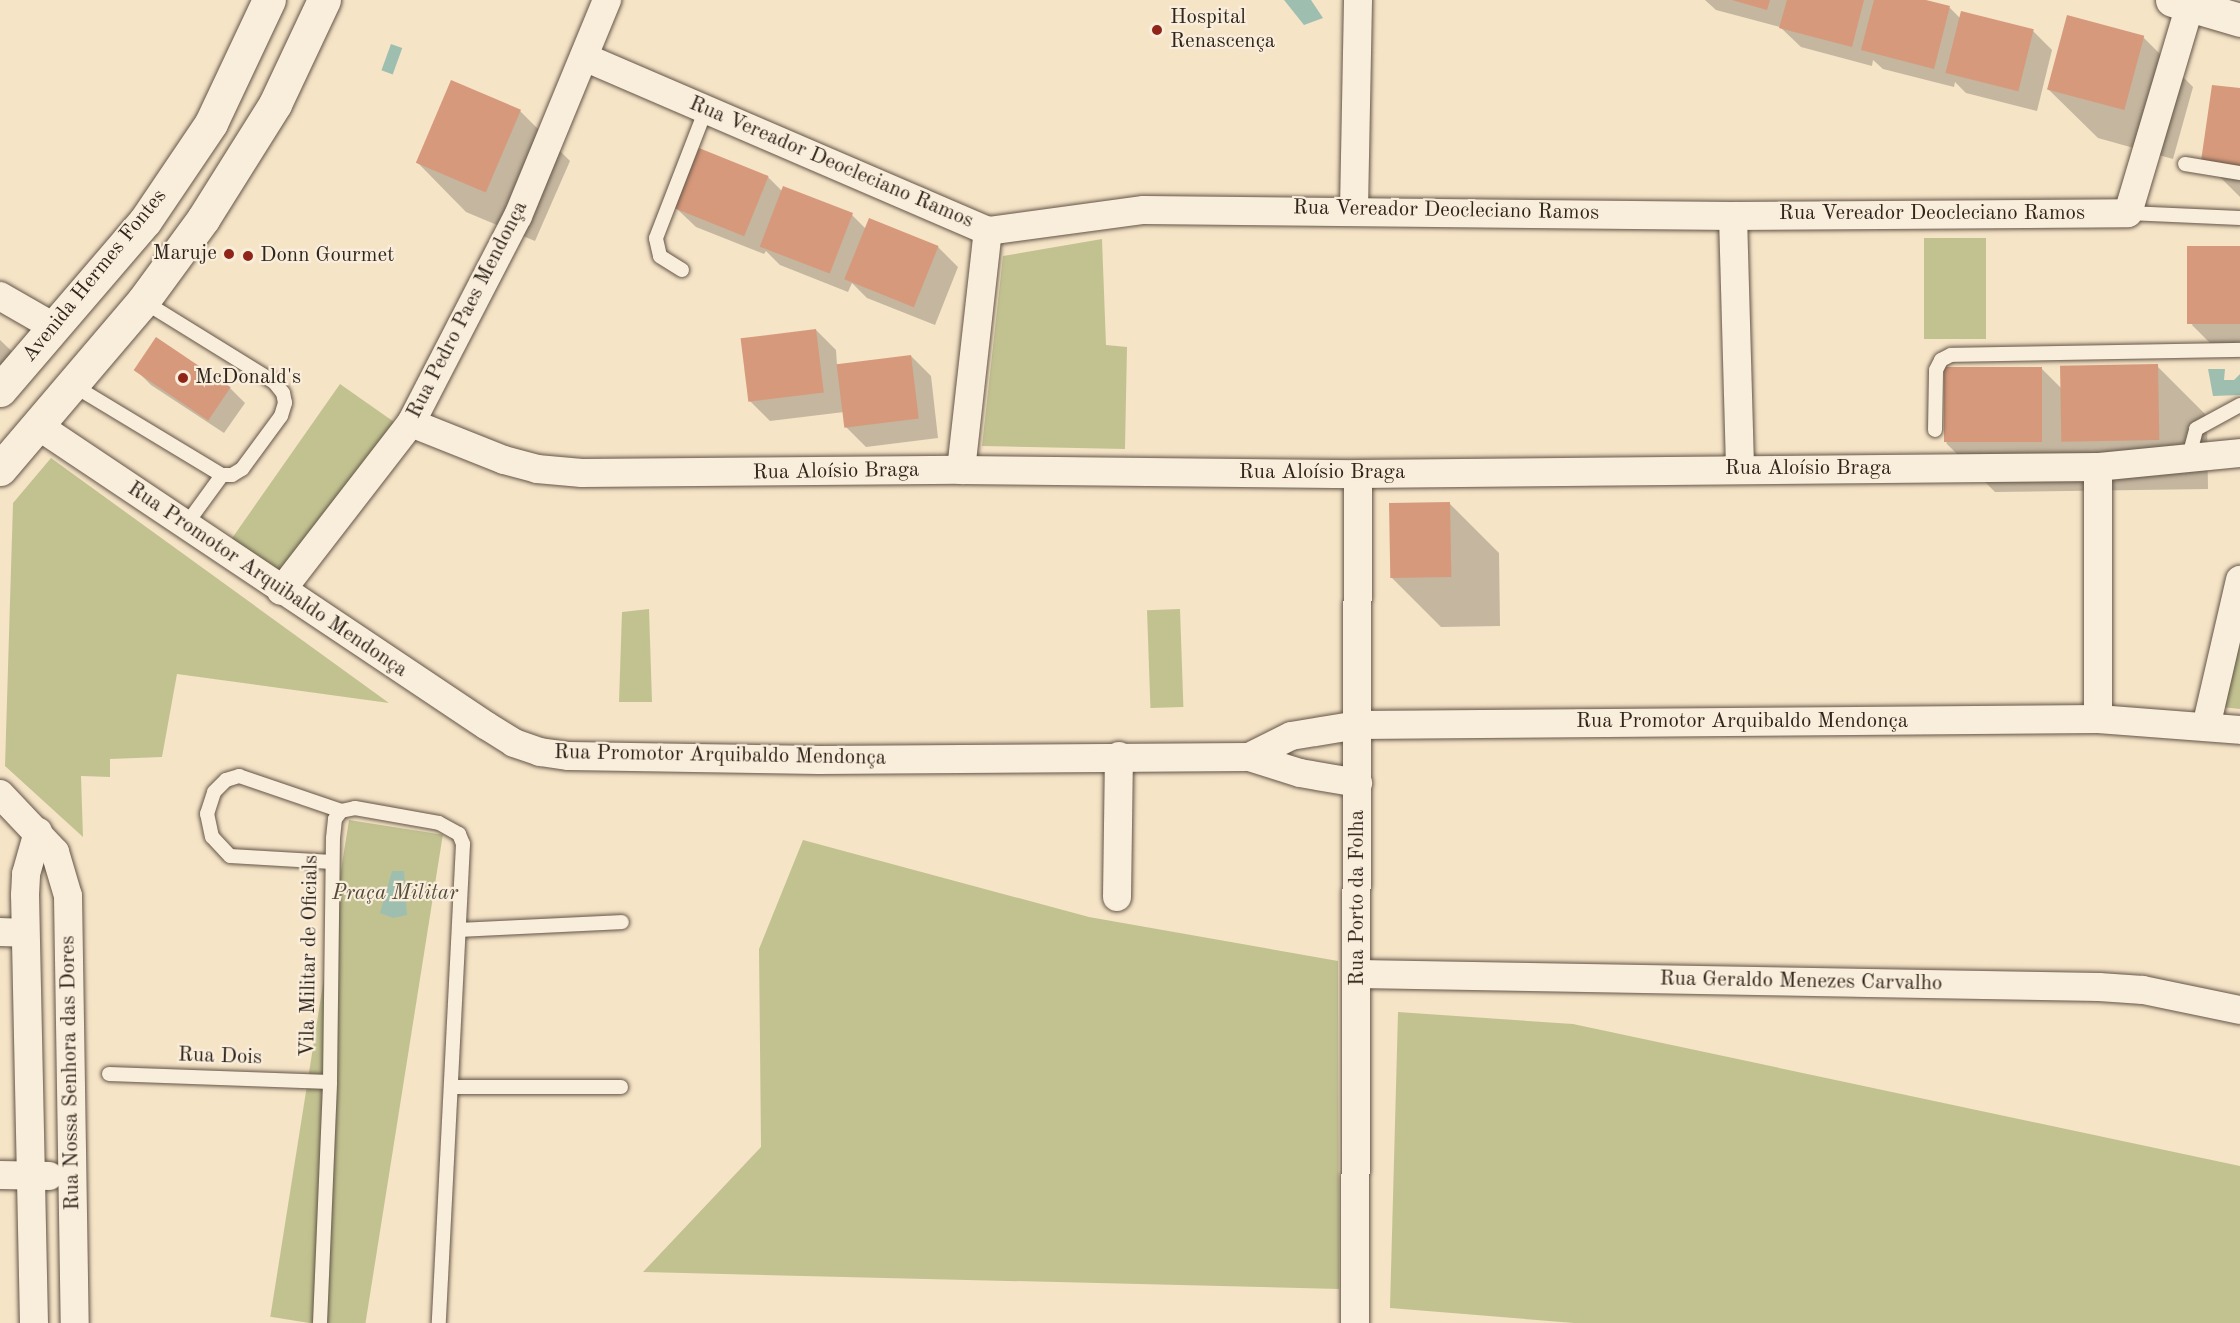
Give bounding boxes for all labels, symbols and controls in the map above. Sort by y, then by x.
place label: Hospital Renascença [1170,5,1275,55]
marker: Hospital Renascença [1148,21,1166,39]
street label: Rua Vereador Deocleciano Ramos [685,92,977,234]
street label: Avenida Hermes Fontes [17,184,173,368]
street label: Rua Vereador Deocleciano Ramos [1293,196,1599,226]
street label: Rua Pedro Paes Mendonça [402,197,534,423]
street label: Rua Vereador Deocleciano Ramos [1779,201,2085,227]
place label: Maruje [153,241,217,267]
place label: Donn Gourmet [260,243,394,269]
marker: Maruje [222,247,236,261]
marker: Donn Gourmet [241,249,255,263]
place label: McDonald's [195,365,301,391]
marker: McDonald's [176,371,190,385]
street label: Rua Aloísio Braga [1725,456,1891,482]
street label: Rua Aloísio Braga [753,458,919,486]
street label: Rua Aloísio Braga [1239,460,1405,486]
street label: Rua Promotor Arquibaldo Mendonça [122,477,412,683]
street label: Rua Promotor Arquibaldo Mendonça [1576,709,1908,735]
street label: Rua Promotor Arquibaldo Mendonça [554,741,886,771]
street label: Rua Porto da Folha [1345,810,1371,986]
street label: Vila Militar de Oficials [296,855,324,1057]
park label: Praça Militar [332,881,458,907]
street label: Rua Nossa Senhora das Dores [56,935,86,1211]
street label: Rua Geraldo Menezes Carvalho [1659,967,1943,997]
street label: Rua Dois [178,1043,262,1071]

